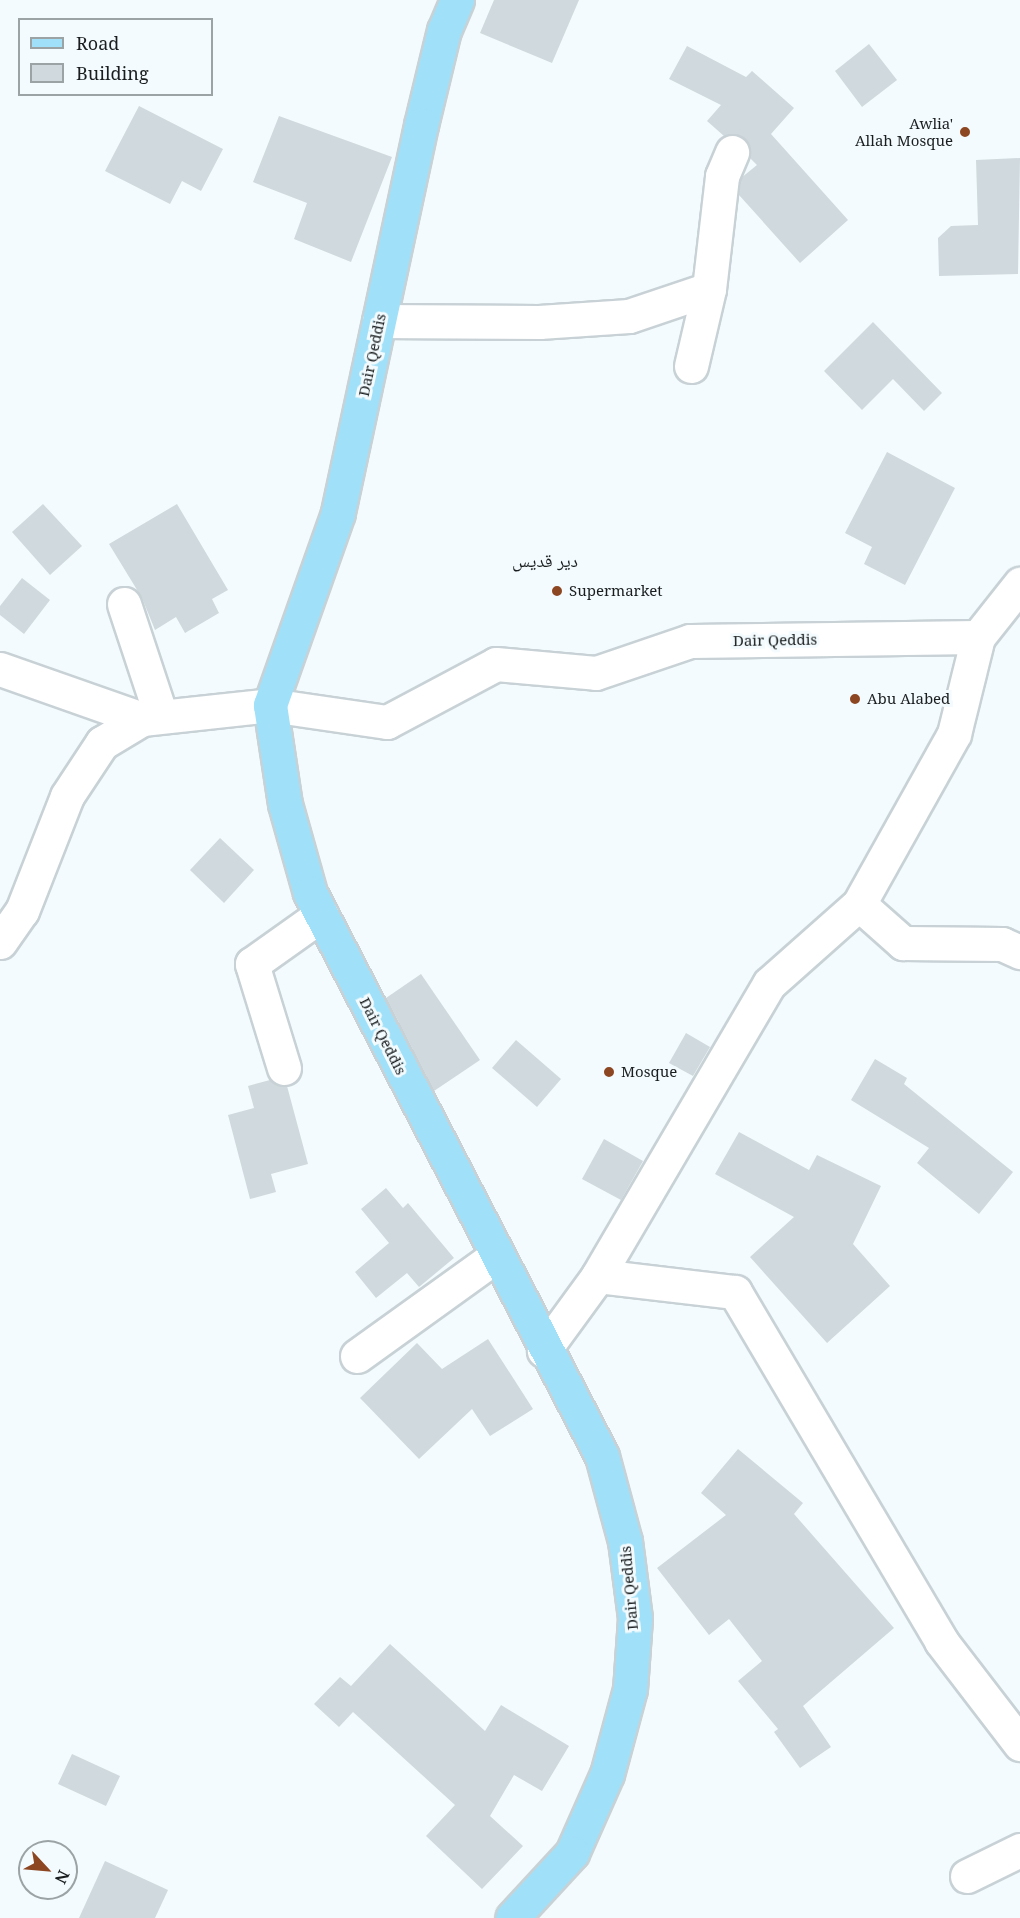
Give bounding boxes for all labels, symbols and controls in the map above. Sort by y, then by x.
legend [18,18,213,96]
text: Road [76,31,119,55]
text: Building [76,61,149,85]
place label: Awlia' Allah Mosque [855,114,953,149]
marker: Awlia' Allah Mosque [958,125,972,139]
street label: Dair Qeddis [354,312,390,398]
district label: دير قديس [512,549,578,571]
place label: Supermarket [569,582,662,600]
marker: Supermarket [550,584,564,598]
street label: Dair Qeddis [733,630,817,650]
place label: Abu Alabed [867,690,950,708]
marker: Abu Alabed [848,692,862,706]
street label: Dair Qeddis [356,994,410,1078]
place label: Mosque [621,1063,677,1081]
marker: Mosque [602,1065,616,1079]
street label: Dair Qeddis [616,1545,642,1631]
north arrow [18,1840,78,1900]
text: N [50,1867,75,1887]

